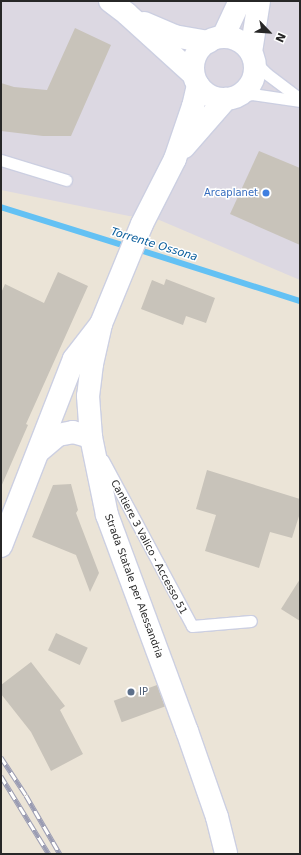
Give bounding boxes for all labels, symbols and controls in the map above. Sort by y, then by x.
north arrow [249,12,289,52]
text: N [272,30,288,44]
place label: Arcaplanet [204,187,258,199]
marker: Arcaplanet [261,188,271,198]
water label: Torrente Ossona [109,226,199,264]
street label: Cantiere 3 Valico - Accesso 51 [108,478,190,616]
street label: Strada Statale per Alessandria [102,512,166,660]
place label: IP [139,686,148,698]
marker: IP [126,687,136,697]

